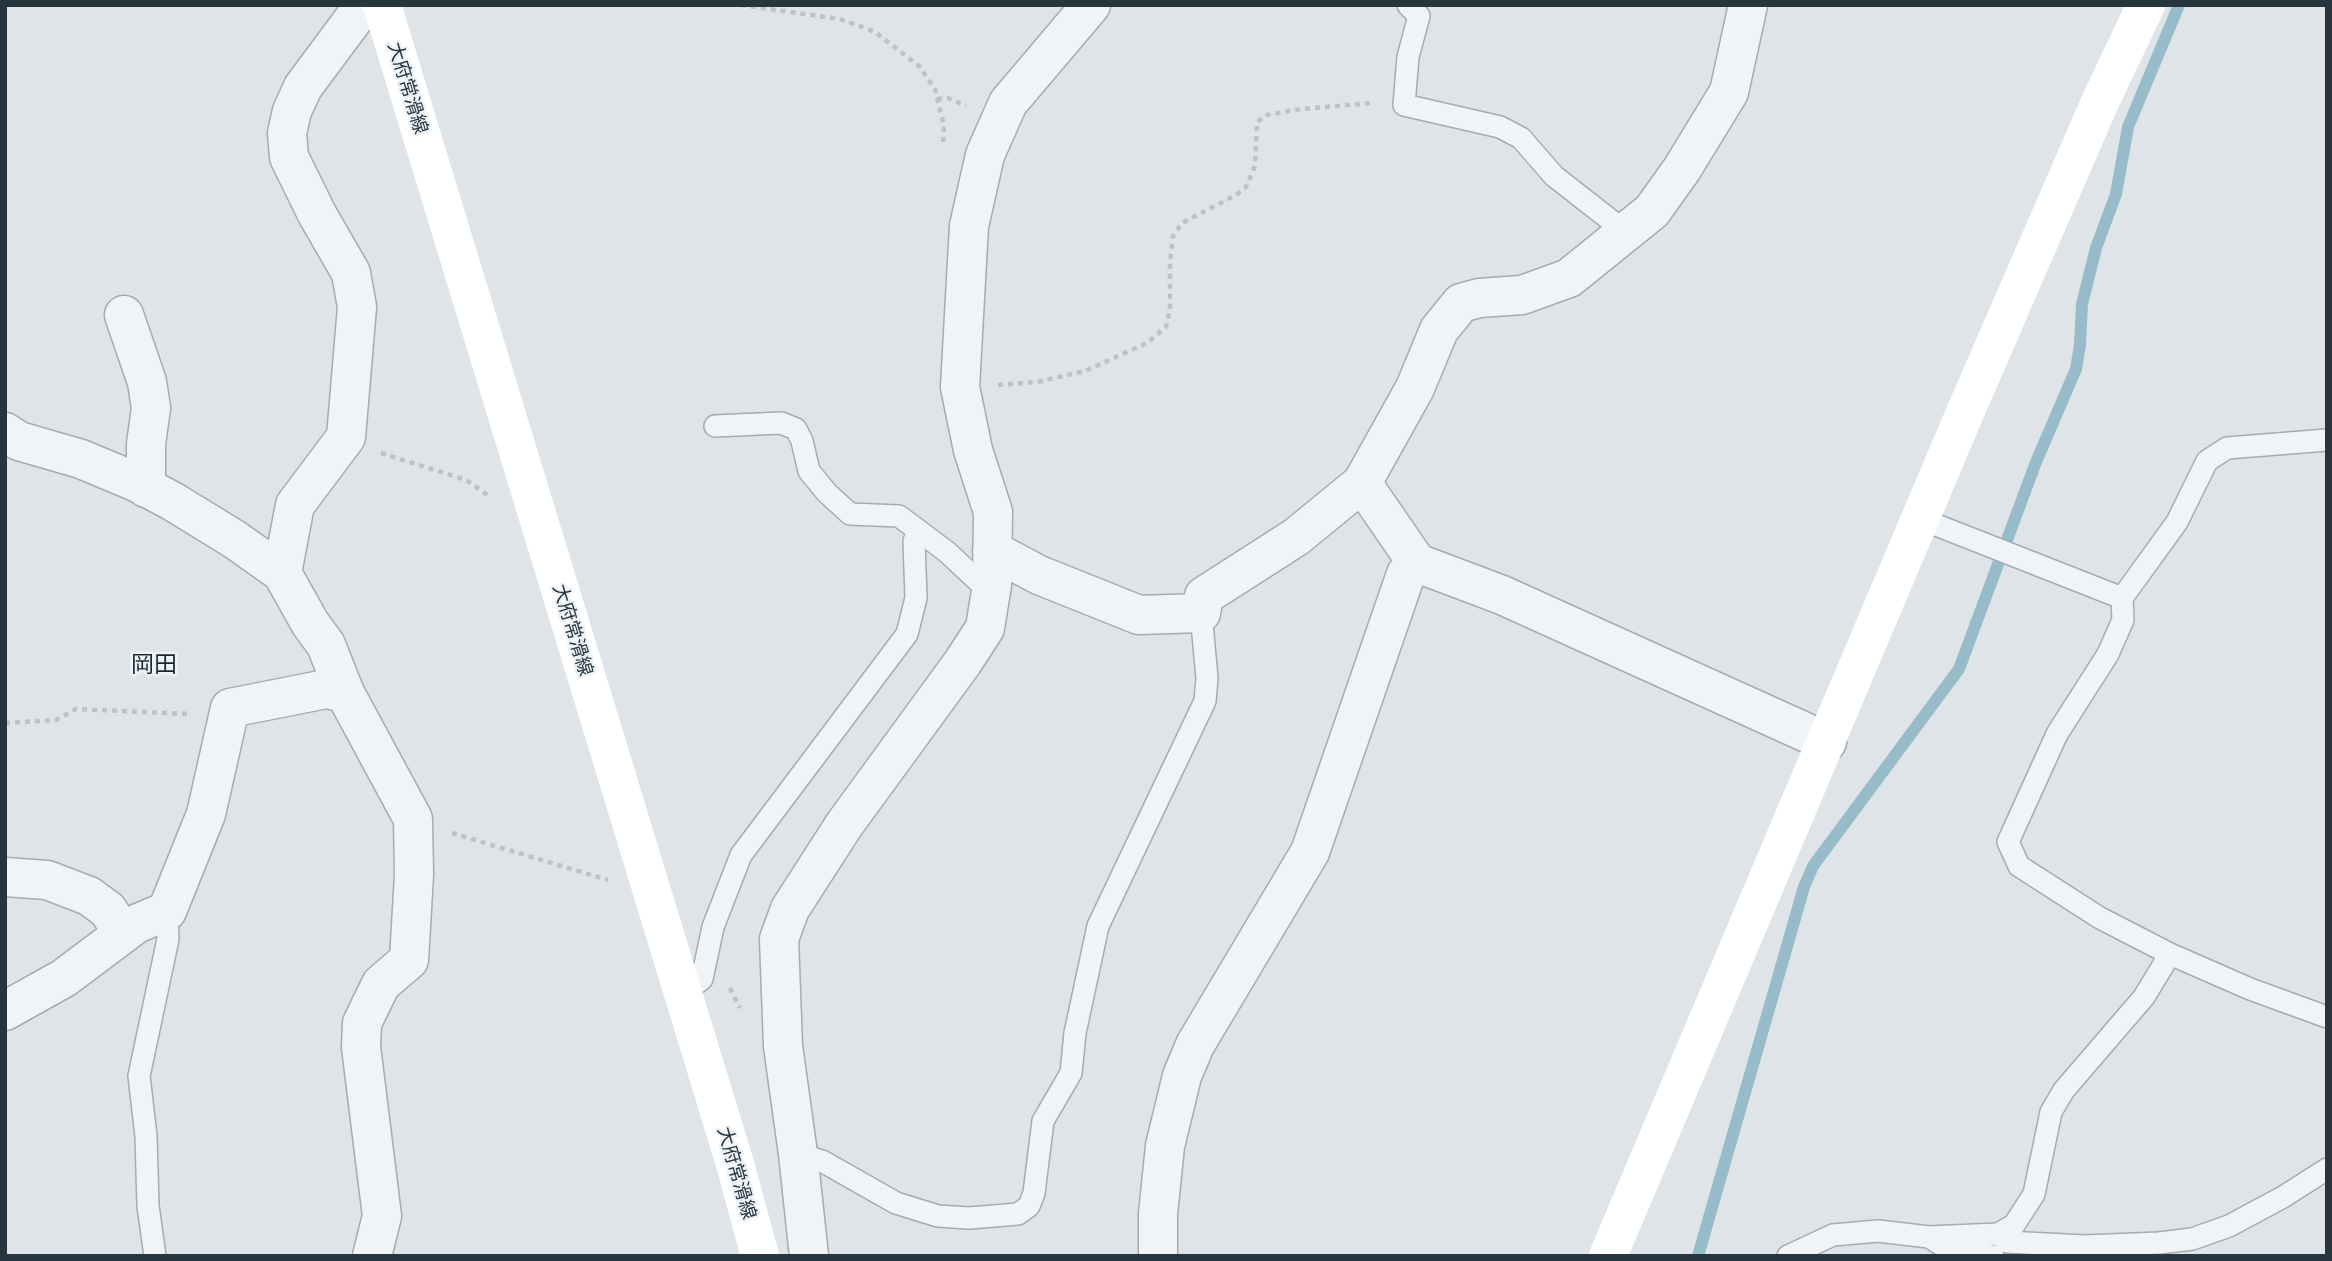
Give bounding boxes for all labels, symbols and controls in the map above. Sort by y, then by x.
street label: 大府常滑線 [383,39,433,137]
street label: 大府常滑線 [548,581,598,679]
district label: 岡田 [131,650,177,678]
street label: 大府常滑線 [713,1124,761,1222]

